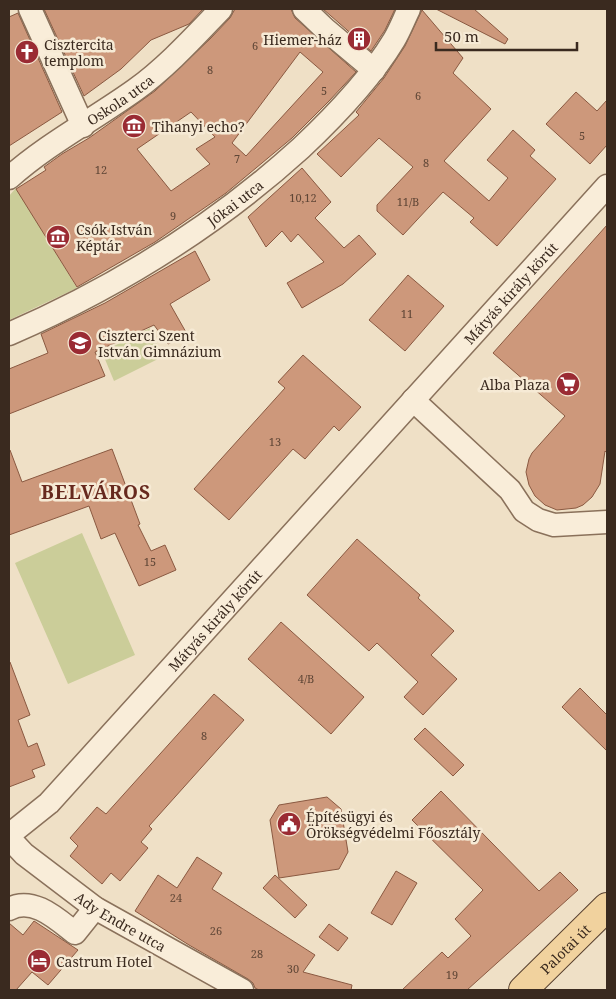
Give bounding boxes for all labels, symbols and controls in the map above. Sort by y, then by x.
scale bar [436,20,577,52]
building icon: Hiemer-ház [346,26,372,52]
text: 50 m [444,26,479,46]
place label: Hiemer-ház [263,30,342,49]
place label: Cisztercita templom [44,35,114,70]
house number: 6 [252,38,258,53]
church icon: Cisztercita templom [14,39,40,65]
house number: 8 [207,62,213,77]
street label: Oskola utca [83,70,158,129]
house number: 5 [321,83,327,98]
house number: 6 [415,88,421,103]
museum icon: Tihanyi echo? [121,113,147,139]
place label: Tihanyi echo? [152,117,245,136]
house number: 5 [579,128,585,143]
house number: 7 [234,151,240,166]
house number: 8 [423,155,429,170]
house number: 12 [95,162,107,177]
street label: Jókai utca [202,175,267,231]
house number: 10,12 [289,190,317,205]
house number: 11/B [397,194,419,209]
house number: 9 [170,208,176,223]
place label: Csók István Képtár [76,220,152,255]
museum icon: Csók István Képtár [45,224,71,250]
street label: Mátyás király körút [459,238,561,348]
house number: 11 [401,306,413,321]
place label: Ciszterci Szent István Gimnázium [98,326,221,361]
school or university icon: Ciszterci Szent István Gimnázium [67,330,93,356]
supermarket icon: Alba Plaza [555,371,581,397]
place label: Alba Plaza [480,375,550,394]
house number: 13 [269,434,281,449]
district label: BELVÁROS [41,479,151,505]
house number: 15 [144,554,156,569]
street label: Mátyás király körút [164,565,266,675]
house number: 4/B [298,671,314,686]
house number: 8 [201,728,207,743]
place label: Építésügyi és Örökségvédelmi Főosztály [306,807,480,842]
public building icon: Építésügyi és Örökségvédelmi Főosztály [276,811,302,837]
street label: Ady Endre utca [71,887,170,955]
house number: 24 [170,890,182,905]
street label: Palotai út [536,919,594,978]
house number: 26 [210,923,222,938]
house number: 28 [251,946,263,961]
hotel icon: Castrum Hotel [26,948,52,974]
place label: Castrum Hotel [56,952,153,971]
house number: 30 [287,961,299,976]
house number: 19 [446,967,458,982]

